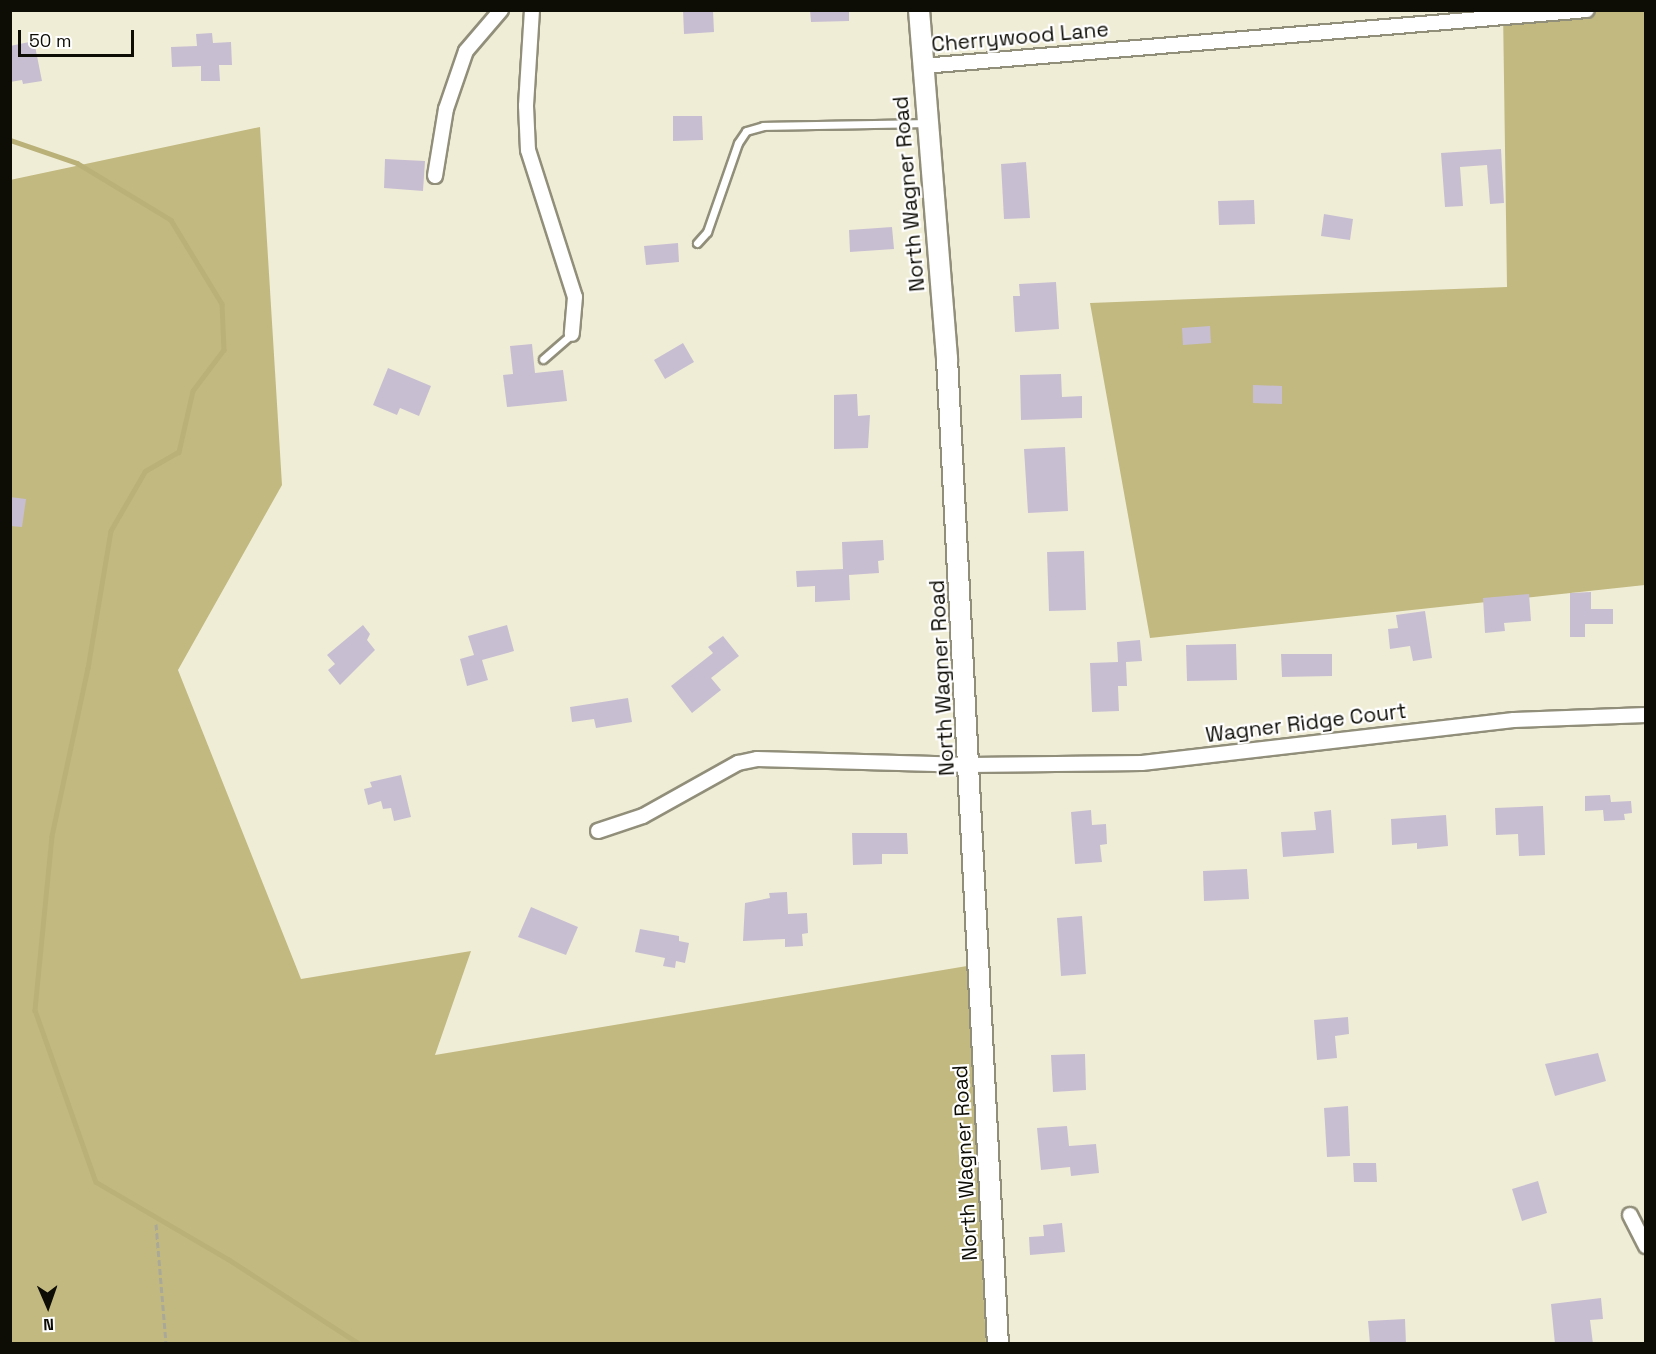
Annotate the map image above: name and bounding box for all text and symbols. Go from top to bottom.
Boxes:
street label: Cherrywood Lane [930,17,1110,57]
scale bar [21,18,136,56]
text: 50 m [29,29,71,52]
street label: North Wagner Road [888,95,930,293]
street label: North Wagner Road [924,579,960,777]
street label: Wagner Ridge Court [1204,698,1408,748]
street label: North Wagner Road [947,1064,983,1262]
north arrow [18,1276,78,1336]
text: N [43,1314,54,1335]

